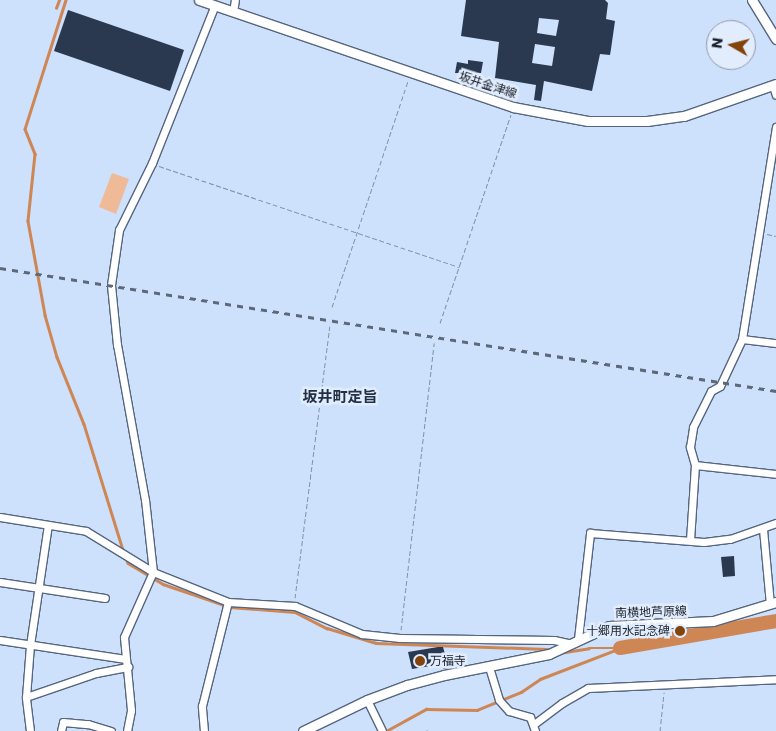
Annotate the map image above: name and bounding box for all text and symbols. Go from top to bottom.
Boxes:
north arrow [706,20,756,70]
text: N [707,36,728,50]
street label: 坂井金津線 [457,69,519,101]
district label: 坂井町定旨 [303,388,377,406]
street label: 南横地芦原線 [615,604,687,620]
place label: 十郷用水記念碑 [586,624,670,638]
marker: 十郷用水記念碑 [674,625,686,637]
place label: 万福寺 [430,654,466,668]
marker: 万福寺 [414,655,426,667]

